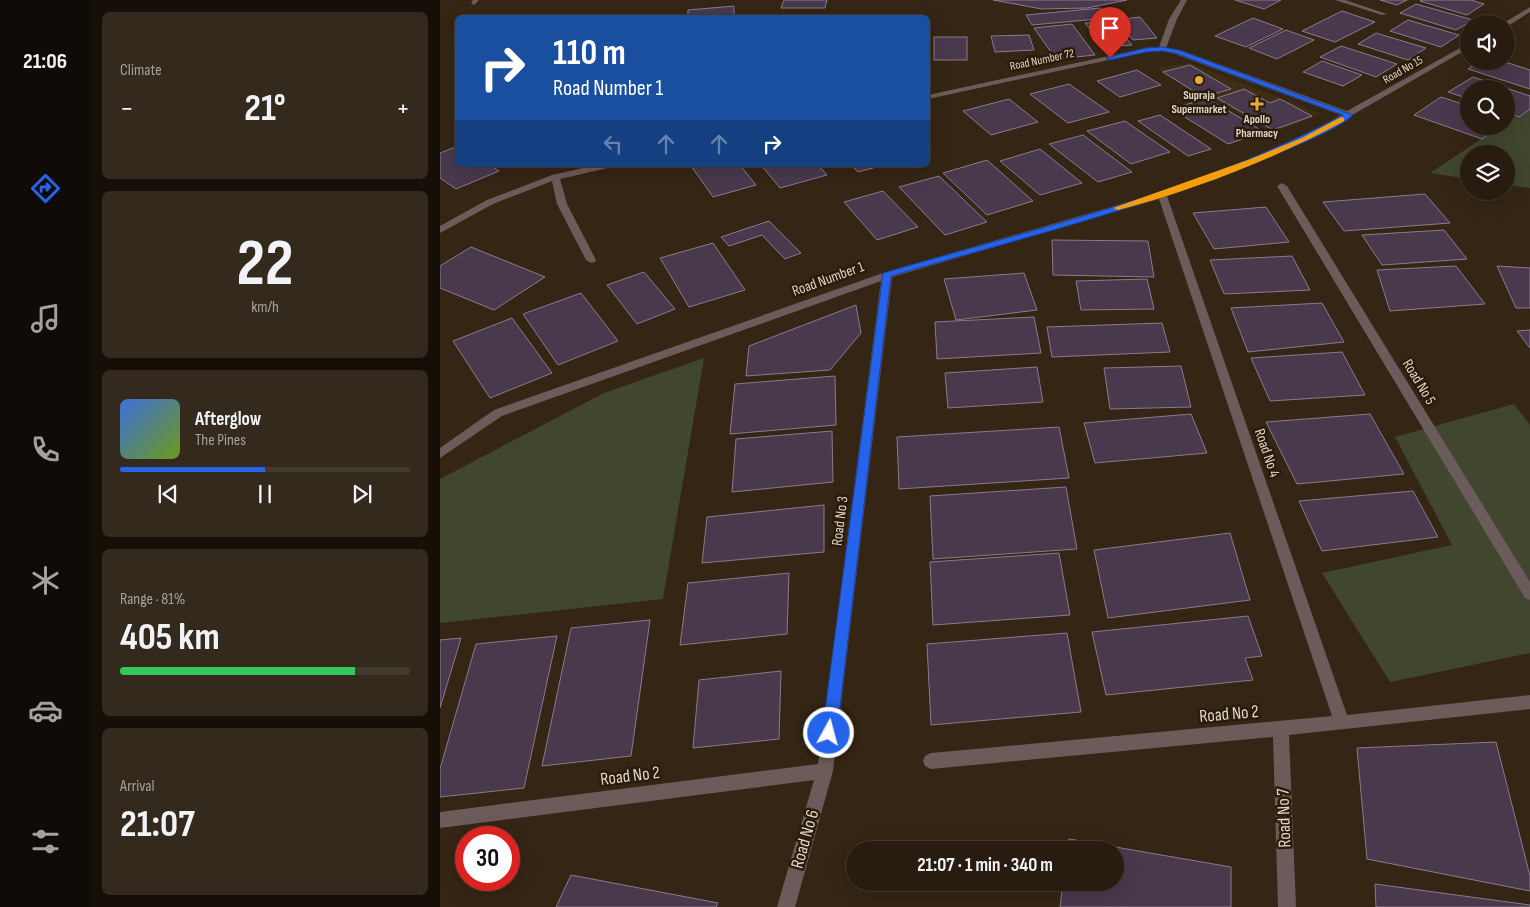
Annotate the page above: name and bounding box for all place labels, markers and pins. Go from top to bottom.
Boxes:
pin [1089,7,1131,58]
marker: Supraja Supermarket [1193,74,1205,86]
place label: Supraja Supermarket [1171,88,1227,117]
marker: Apollo Pharmacy [1251,98,1263,110]
place label: Apollo Pharmacy [1236,112,1278,141]

